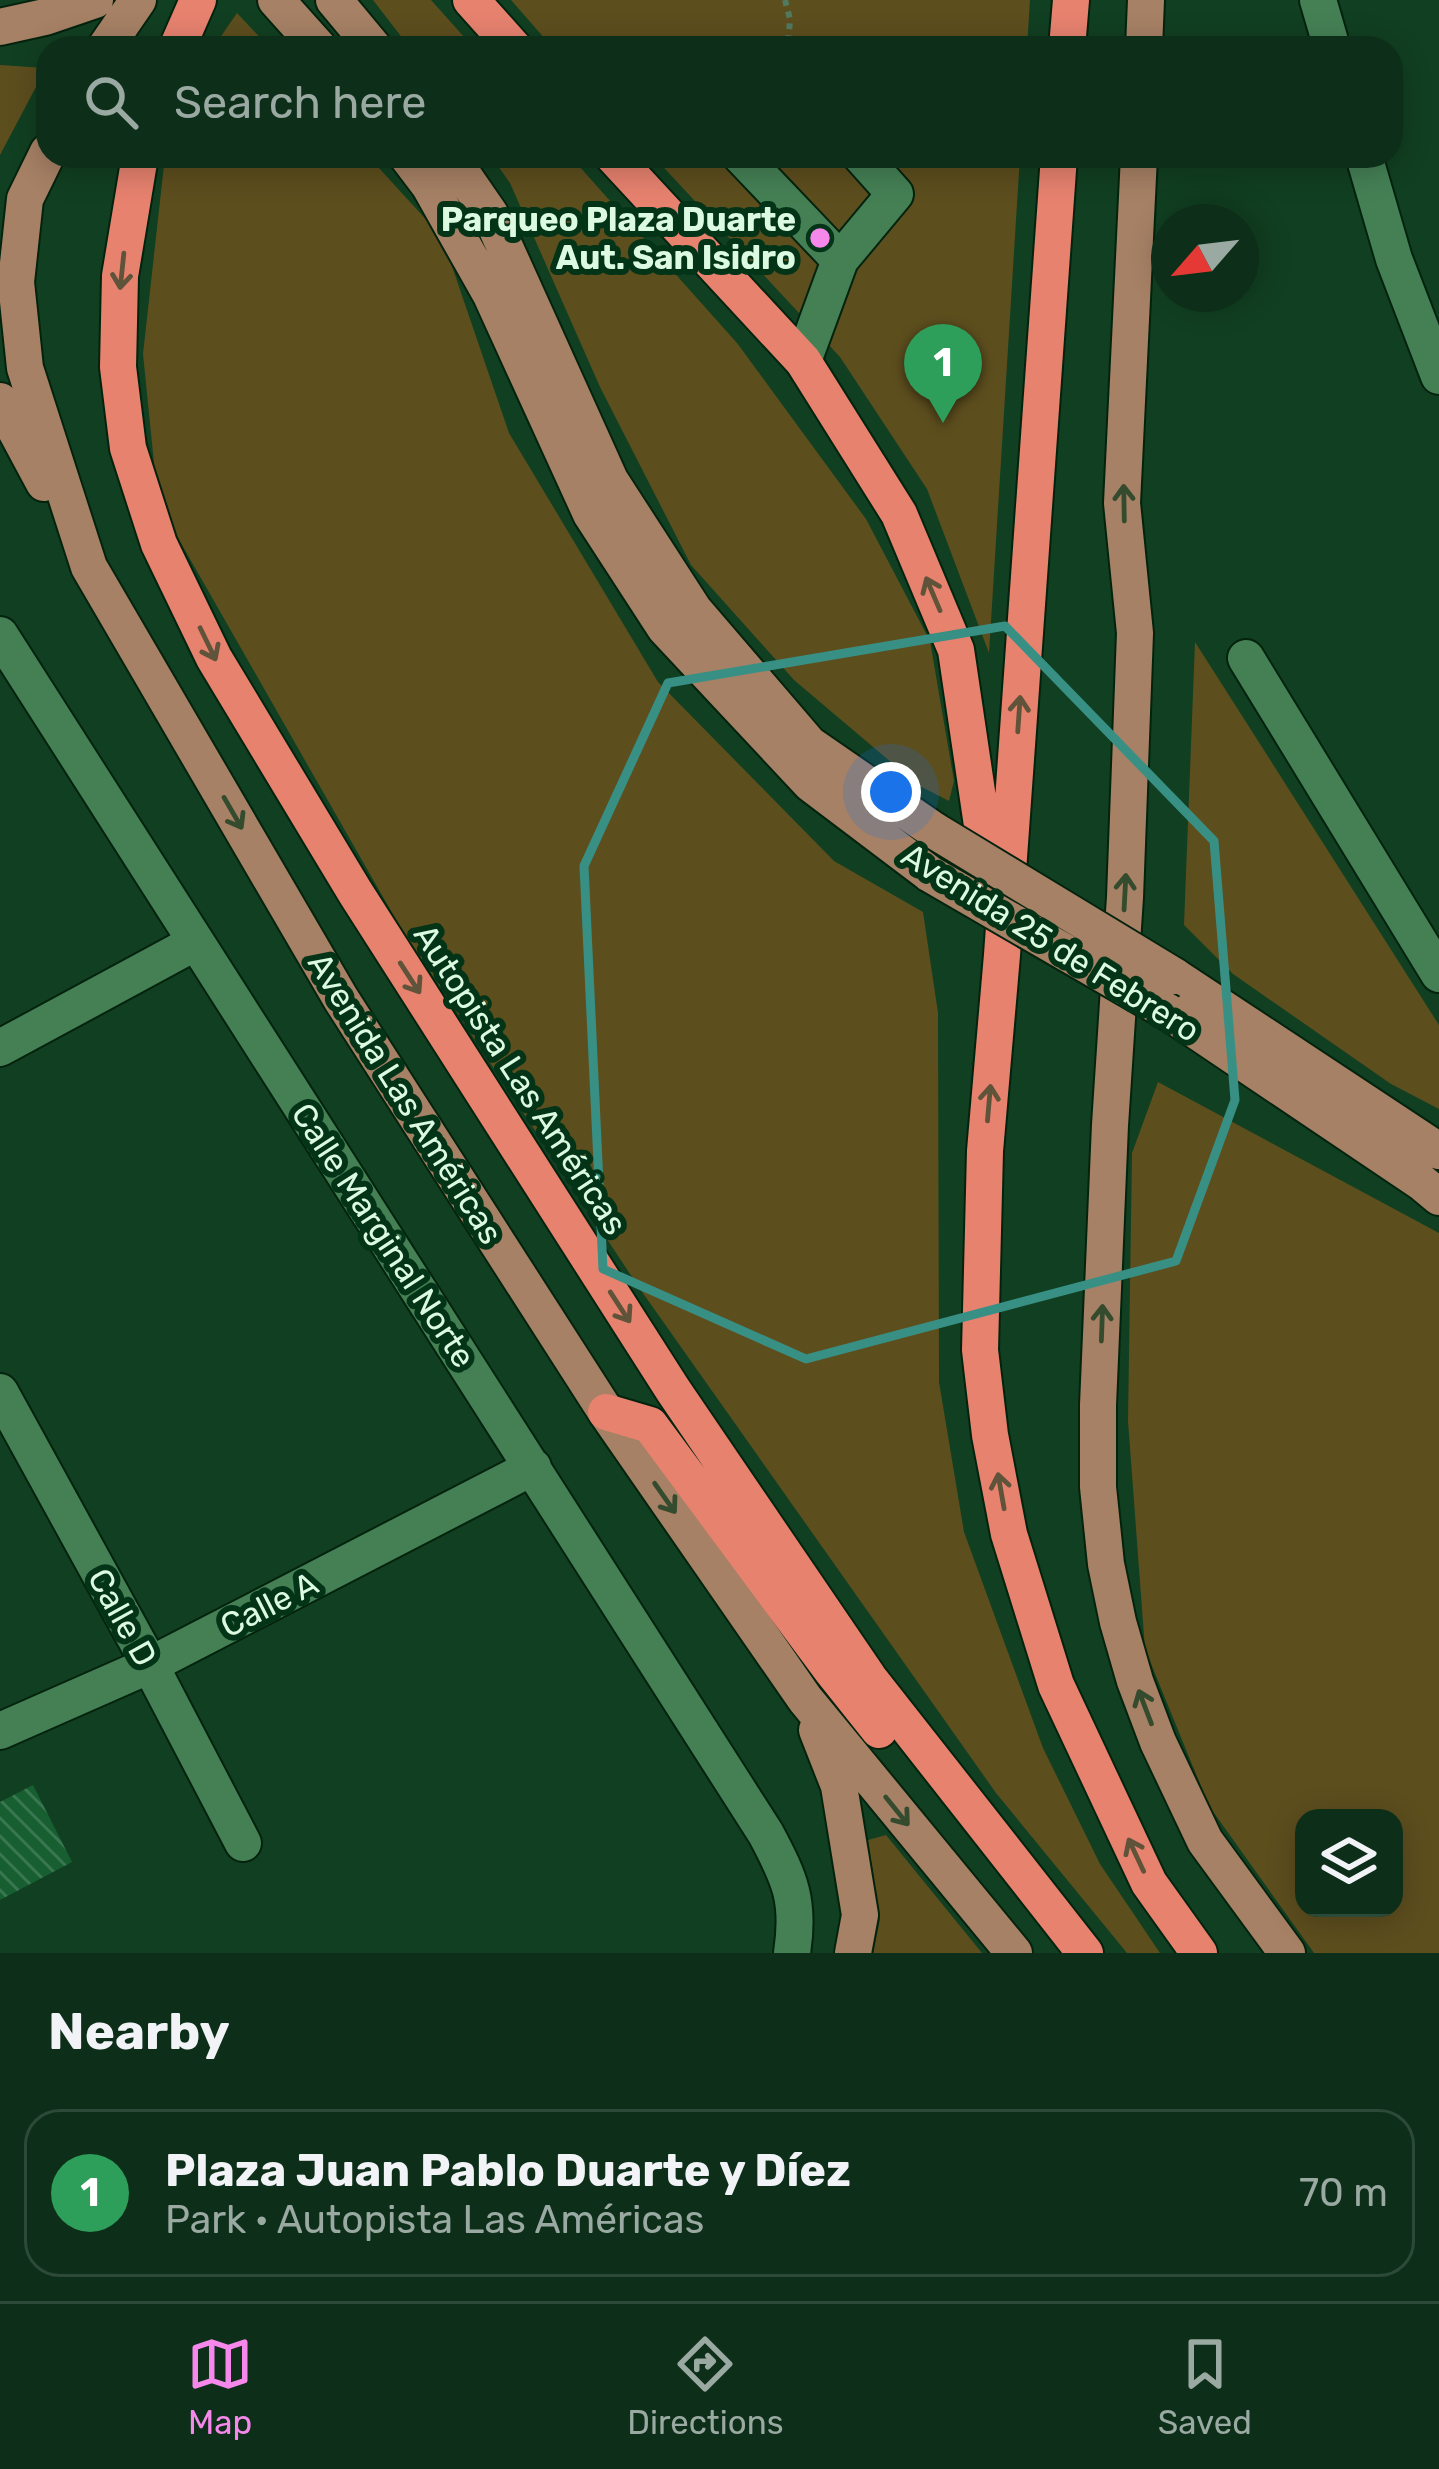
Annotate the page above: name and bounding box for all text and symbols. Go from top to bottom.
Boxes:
search box [36,36,1403,168]
icon: search [78,69,144,135]
text: Search here [174,76,426,129]
place label: Parqueo Plaza Duarte Aut. San Isidro [441,200,796,277]
north arrow [1151,204,1259,312]
marker: Parqueo Plaza Duarte Aut. San Isidro [807,225,833,251]
one-way arrow [110,251,132,290]
pin: 1 [904,324,982,423]
one-way arrow [1112,484,1135,523]
one-way arrow [921,576,942,613]
one-way arrow [198,626,220,662]
one-way arrow [1008,695,1031,734]
your location [861,762,921,822]
one-way arrow [221,795,245,830]
street label: Avenida 25 de Febrero [895,835,1207,1050]
one-way arrow [1114,873,1137,912]
street label: Autopista Las Américas [406,917,635,1242]
street label: Avenida Las Américas [300,946,511,1251]
one-way arrow [398,960,422,994]
one-way arrow [978,1084,1001,1123]
street label: Calle Marginal Norte [284,1096,484,1375]
one-way arrow [607,1289,632,1323]
one-way arrow [1091,1304,1114,1343]
one-way arrow [988,1472,1011,1511]
one-way arrow [652,1481,677,1514]
street label: Calle D [80,1562,165,1673]
street label: Calle A [214,1563,324,1645]
one-way arrow [1133,1690,1155,1727]
one-way arrow [883,1795,911,1826]
map controls [1295,1809,1403,1917]
button: layers [1295,1809,1403,1917]
one-way arrow [1124,1838,1146,1874]
text: Nearby [48,2001,230,2062]
text: Plaza Juan Pablo Duarte y Díez [165,2144,851,2197]
text: 1 [80,2170,100,2216]
text: 70 m [1299,2170,1388,2216]
text: Park · Autopista Las Américas [165,2197,704,2243]
tab: Map [187,2331,253,2442]
tab: Directions [627,2331,784,2442]
tab: Saved [1158,2331,1252,2442]

